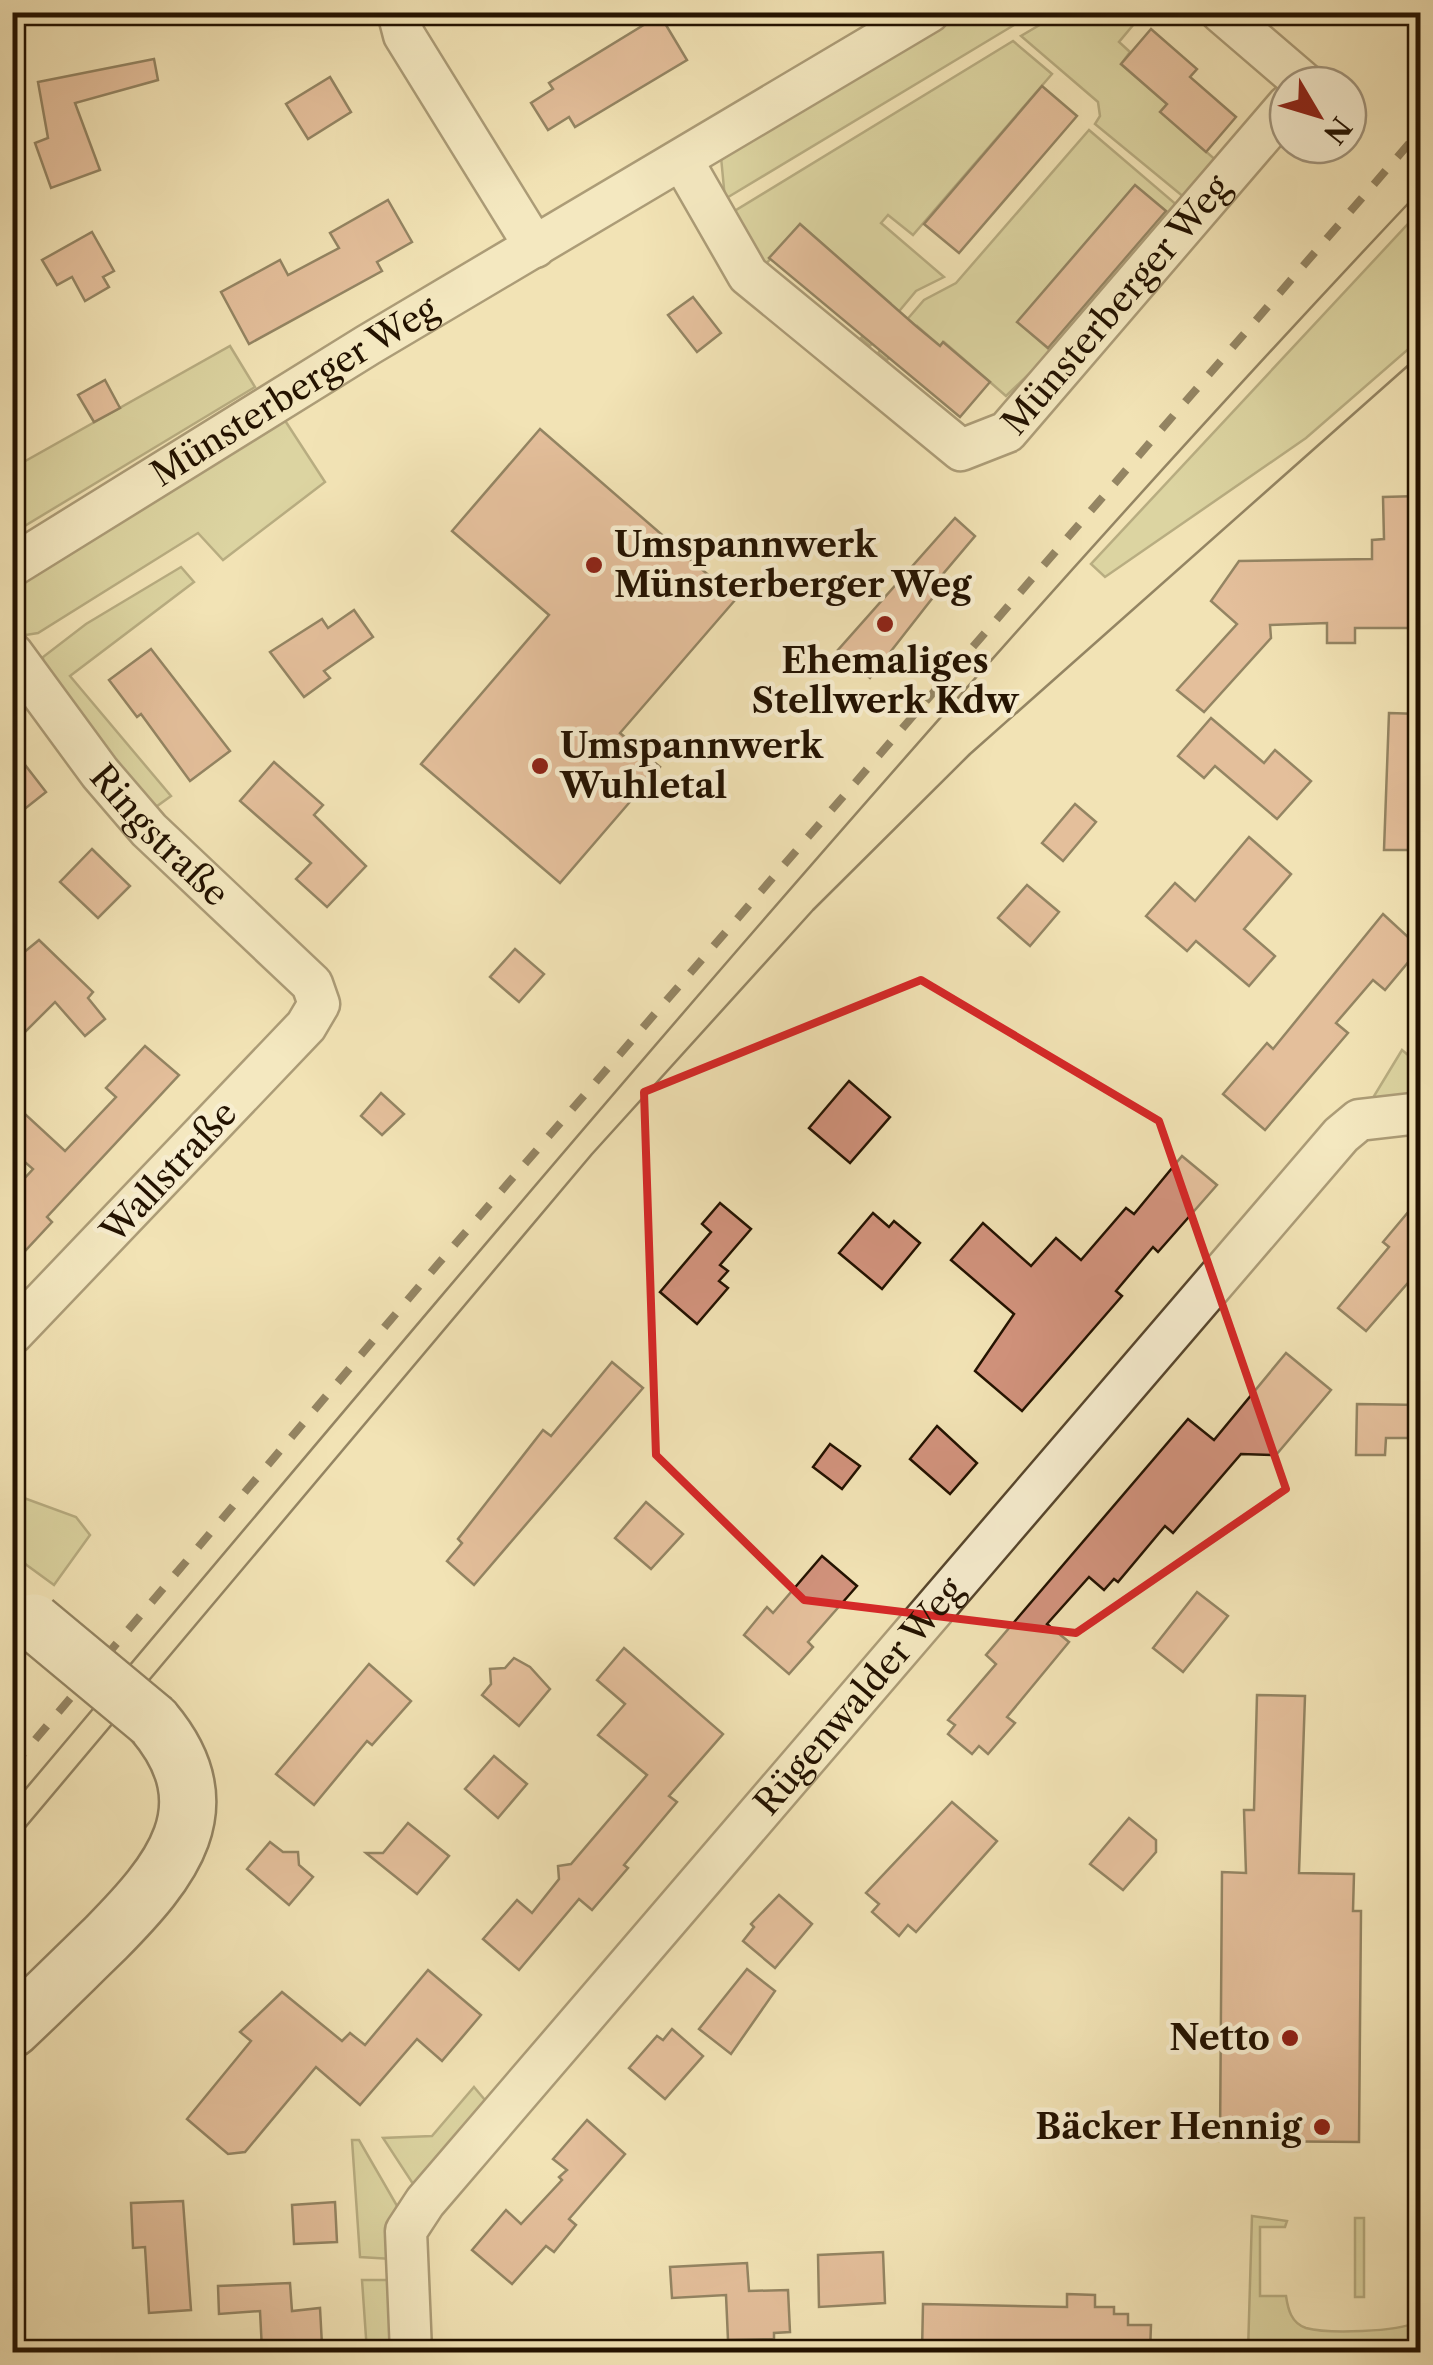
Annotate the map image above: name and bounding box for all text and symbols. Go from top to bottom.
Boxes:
north arrow [1268,65,1368,165]
text: N [1317,110,1359,150]
street label: Münsterberger Weg [992,166,1239,443]
street label: Münsterberger Weg [143,286,445,495]
place label: Umspannwerk Münsterberger Weg [614,523,972,606]
marker: Umspannwerk Münsterberger Weg [583,554,605,576]
marker: Ehemaliges Stellwerk Kdw [874,613,896,635]
place label: Ehemaliges Stellwerk Kdw [752,639,1020,722]
place label: Umspannwerk Wuhletal [559,724,824,807]
street label: Ringstraße [81,755,238,915]
marker: Umspannwerk Wuhletal [529,755,551,777]
street label: Wallstraße [91,1092,245,1252]
street label: Rügenwalder Weg [745,1568,973,1824]
place label: Netto [1169,2016,1270,2059]
marker: Netto [1279,2027,1301,2049]
place label: Bäcker Hennig [1035,2105,1303,2148]
marker: Bäcker Hennig [1311,2116,1333,2138]

